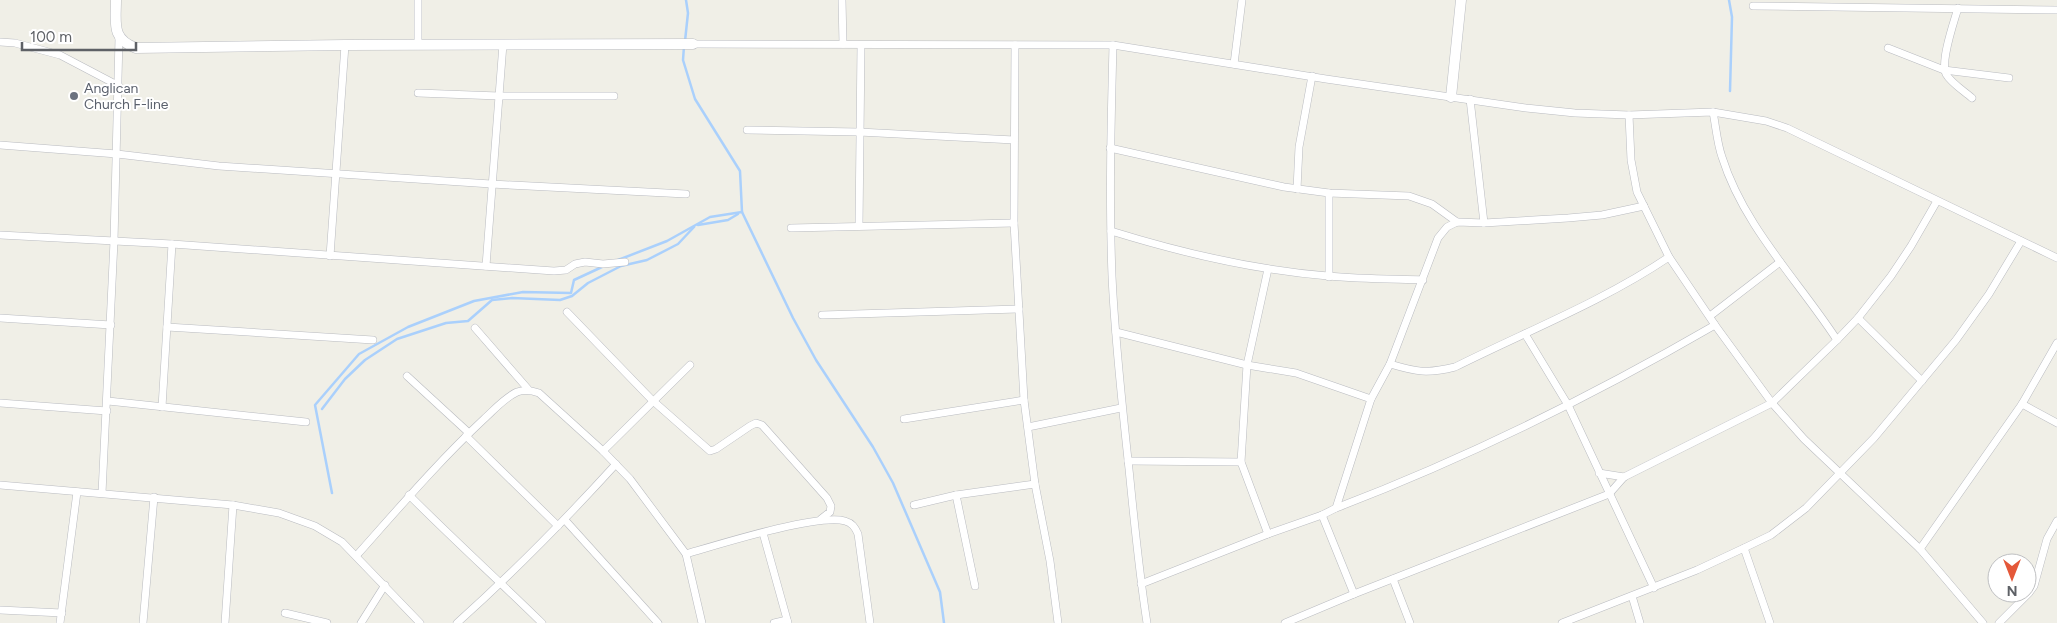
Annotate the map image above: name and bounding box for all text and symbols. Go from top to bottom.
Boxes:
scale bar [22,20,136,52]
text: 100 m [30,28,72,46]
place label: Anglican Church F-line [84,80,169,113]
marker: Anglican Church F-line [68,90,80,102]
north arrow [1987,553,2037,603]
text: N [2007,582,2017,599]

